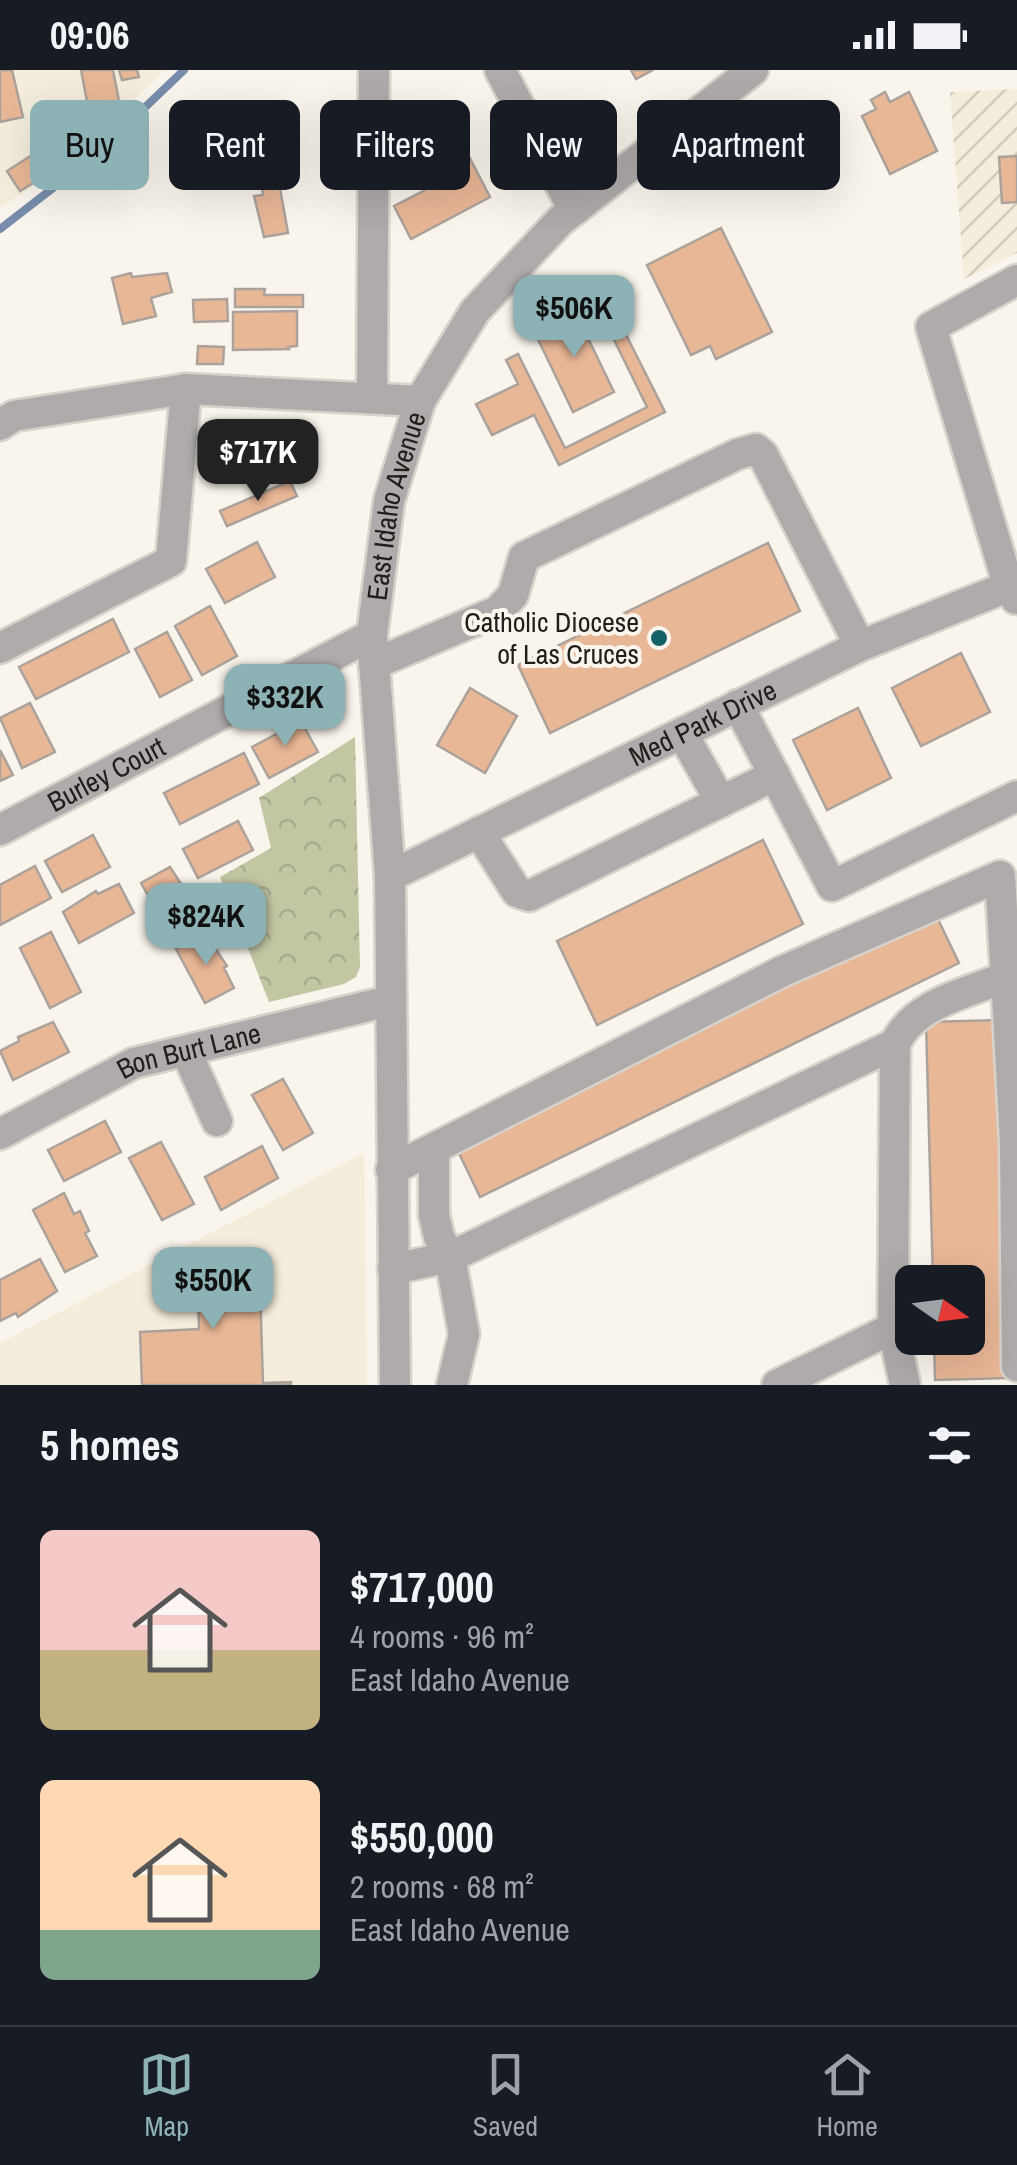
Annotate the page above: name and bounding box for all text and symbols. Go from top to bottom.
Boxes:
text: 09:06 [50,10,130,61]
chip: Buy [30,100,149,190]
chip: Rent [169,100,300,190]
chip: Filters [320,100,470,190]
chip: New [490,100,617,190]
chip: Apartment [637,100,840,190]
pin: $506K [504,275,644,360]
text: $506K [535,286,613,329]
street label: East Idaho Avenue [358,407,435,603]
pin: $717K [188,419,328,504]
text: $717K [219,430,297,473]
place label: Catholic Diocese of Las Cruces [464,603,639,673]
marker: Catholic Diocese of Las Cruces [648,627,670,649]
pin: $332K [215,664,355,749]
street label: Med Park Drive [623,671,783,775]
text: $332K [246,675,324,718]
street label: Burley Court [41,728,172,821]
pin: $824K [136,883,276,968]
text: $824K [167,894,245,937]
street label: Bon Burt Lane [110,1014,265,1088]
pin: $550K [143,1247,283,1332]
text: $550K [174,1258,252,1301]
north arrow [895,1265,985,1355]
map controls [895,1265,985,1355]
text: 5 homes [40,1417,180,1473]
icon: filters [922,1418,977,1473]
text: $717,000 [350,1559,494,1615]
icon: home [120,1570,240,1690]
text: 4 rooms · 96 m² [350,1615,534,1658]
text: East Idaho Avenue [350,1658,570,1701]
text: $550,000 [350,1809,494,1865]
icon: home [120,1820,240,1940]
text: 2 rooms · 68 m² [350,1865,534,1908]
text: East Idaho Avenue [350,1908,570,1951]
tab: Map [139,2047,194,2145]
tab: Saved [473,2047,538,2145]
tab: Home [816,2047,878,2145]

